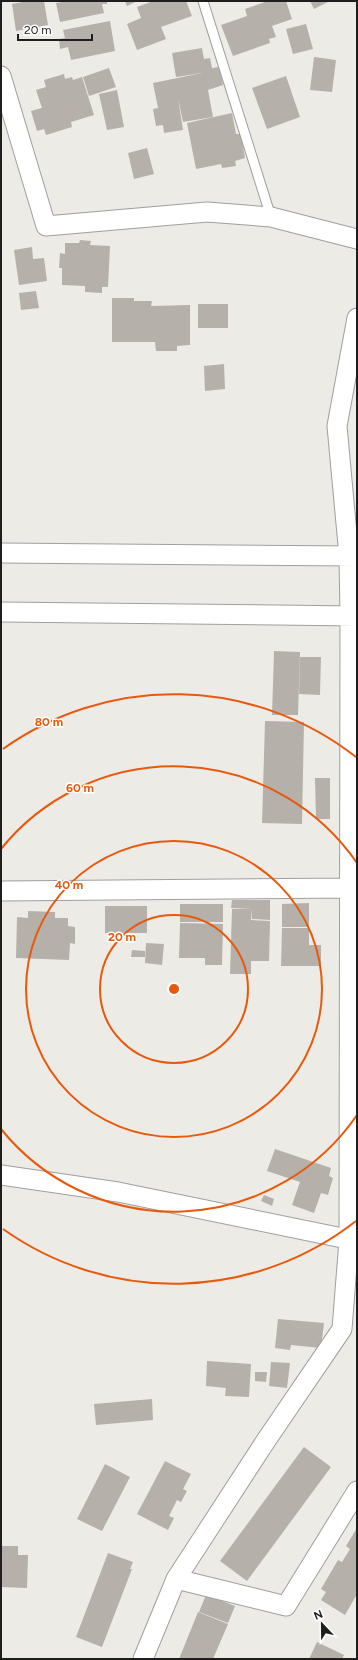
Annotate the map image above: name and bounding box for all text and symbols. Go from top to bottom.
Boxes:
scale bar [18,16,92,42]
text: 20 m [24,23,52,37]
text: 80 m [35,715,63,729]
text: 60 m [66,781,94,795]
text: 40 m [55,878,83,892]
text: 20 m [108,930,136,944]
centre of rings [167,982,181,996]
north arrow [302,1604,342,1644]
text: N [312,1608,325,1623]

